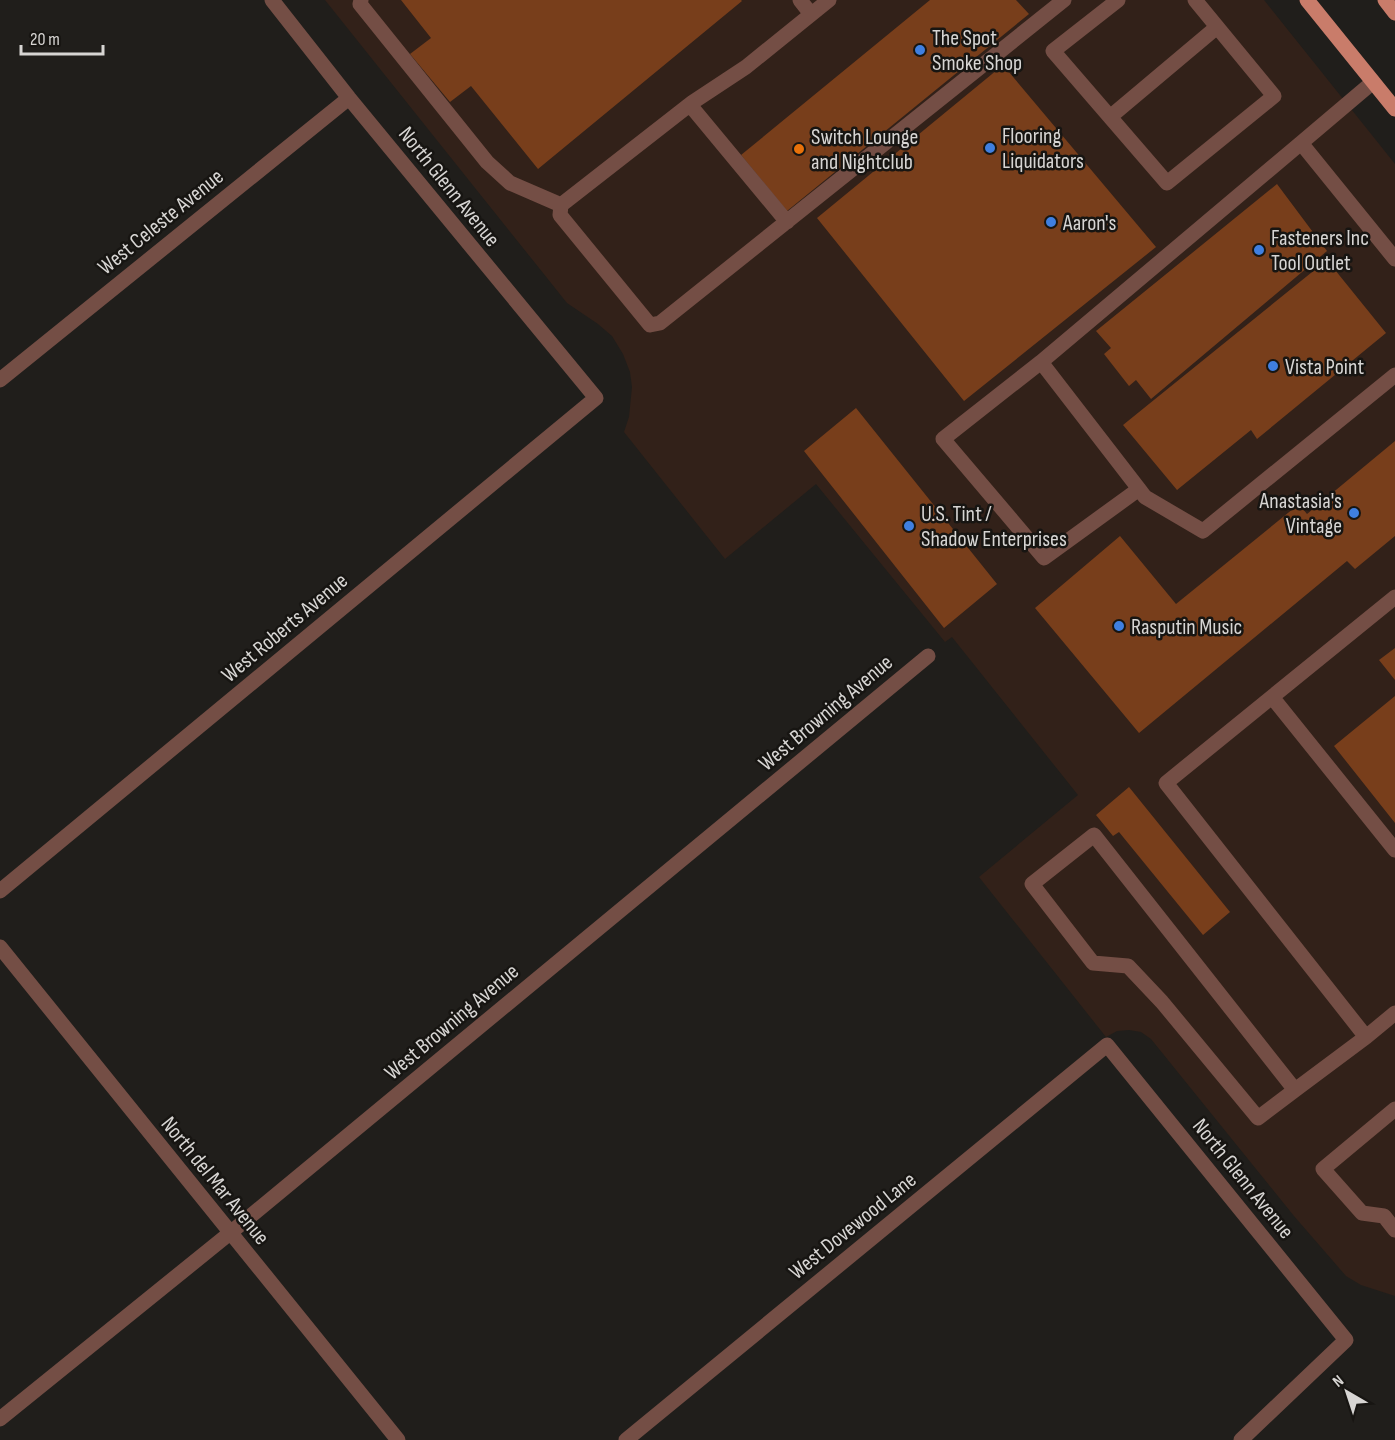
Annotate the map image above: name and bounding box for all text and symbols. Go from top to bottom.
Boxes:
scale bar [21,18,104,56]
place label: The Spot Smoke Shop [932,25,1022,77]
text: 20 m [30,29,60,50]
marker: The Spot Smoke Shop [913,43,927,57]
street label: North Glenn Avenue [392,121,505,252]
place label: Flooring Liquidators [1002,123,1084,175]
place label: Switch Lounge and Nightclub [811,124,918,176]
marker: Flooring Liquidators [983,141,997,155]
marker: Switch Lounge and Nightclub [792,142,806,156]
street label: West Celeste Avenue [93,163,229,281]
place label: Aaron's [1062,210,1116,237]
marker: Aaron's [1044,215,1058,229]
place label: Fasteners Inc Tool Outlet [1271,225,1369,277]
marker: Fasteners Inc Tool Outlet [1252,243,1266,257]
place label: Vista Point [1285,354,1365,381]
marker: Vista Point [1266,359,1280,373]
place label: Anastasia's Vintage [1258,488,1342,540]
place label: U.S. Tint / Shadow Enterprises [921,501,1067,553]
marker: Anastasia's Vintage [1347,506,1361,520]
marker: U.S. Tint / Shadow Enterprises [902,519,916,533]
street label: West Roberts Avenue [216,568,353,689]
place label: Rasputin Music [1131,614,1242,641]
marker: Rasputin Music [1112,619,1126,633]
street label: West Browning Avenue [753,649,899,777]
street label: West Browning Avenue [379,958,525,1086]
street label: North del Mar Avenue [155,1111,275,1251]
street label: North Glenn Avenue [1186,1113,1299,1244]
street label: West Dovewood Lane [784,1167,922,1286]
north arrow [1317,1362,1377,1422]
text: N [1329,1371,1348,1392]

